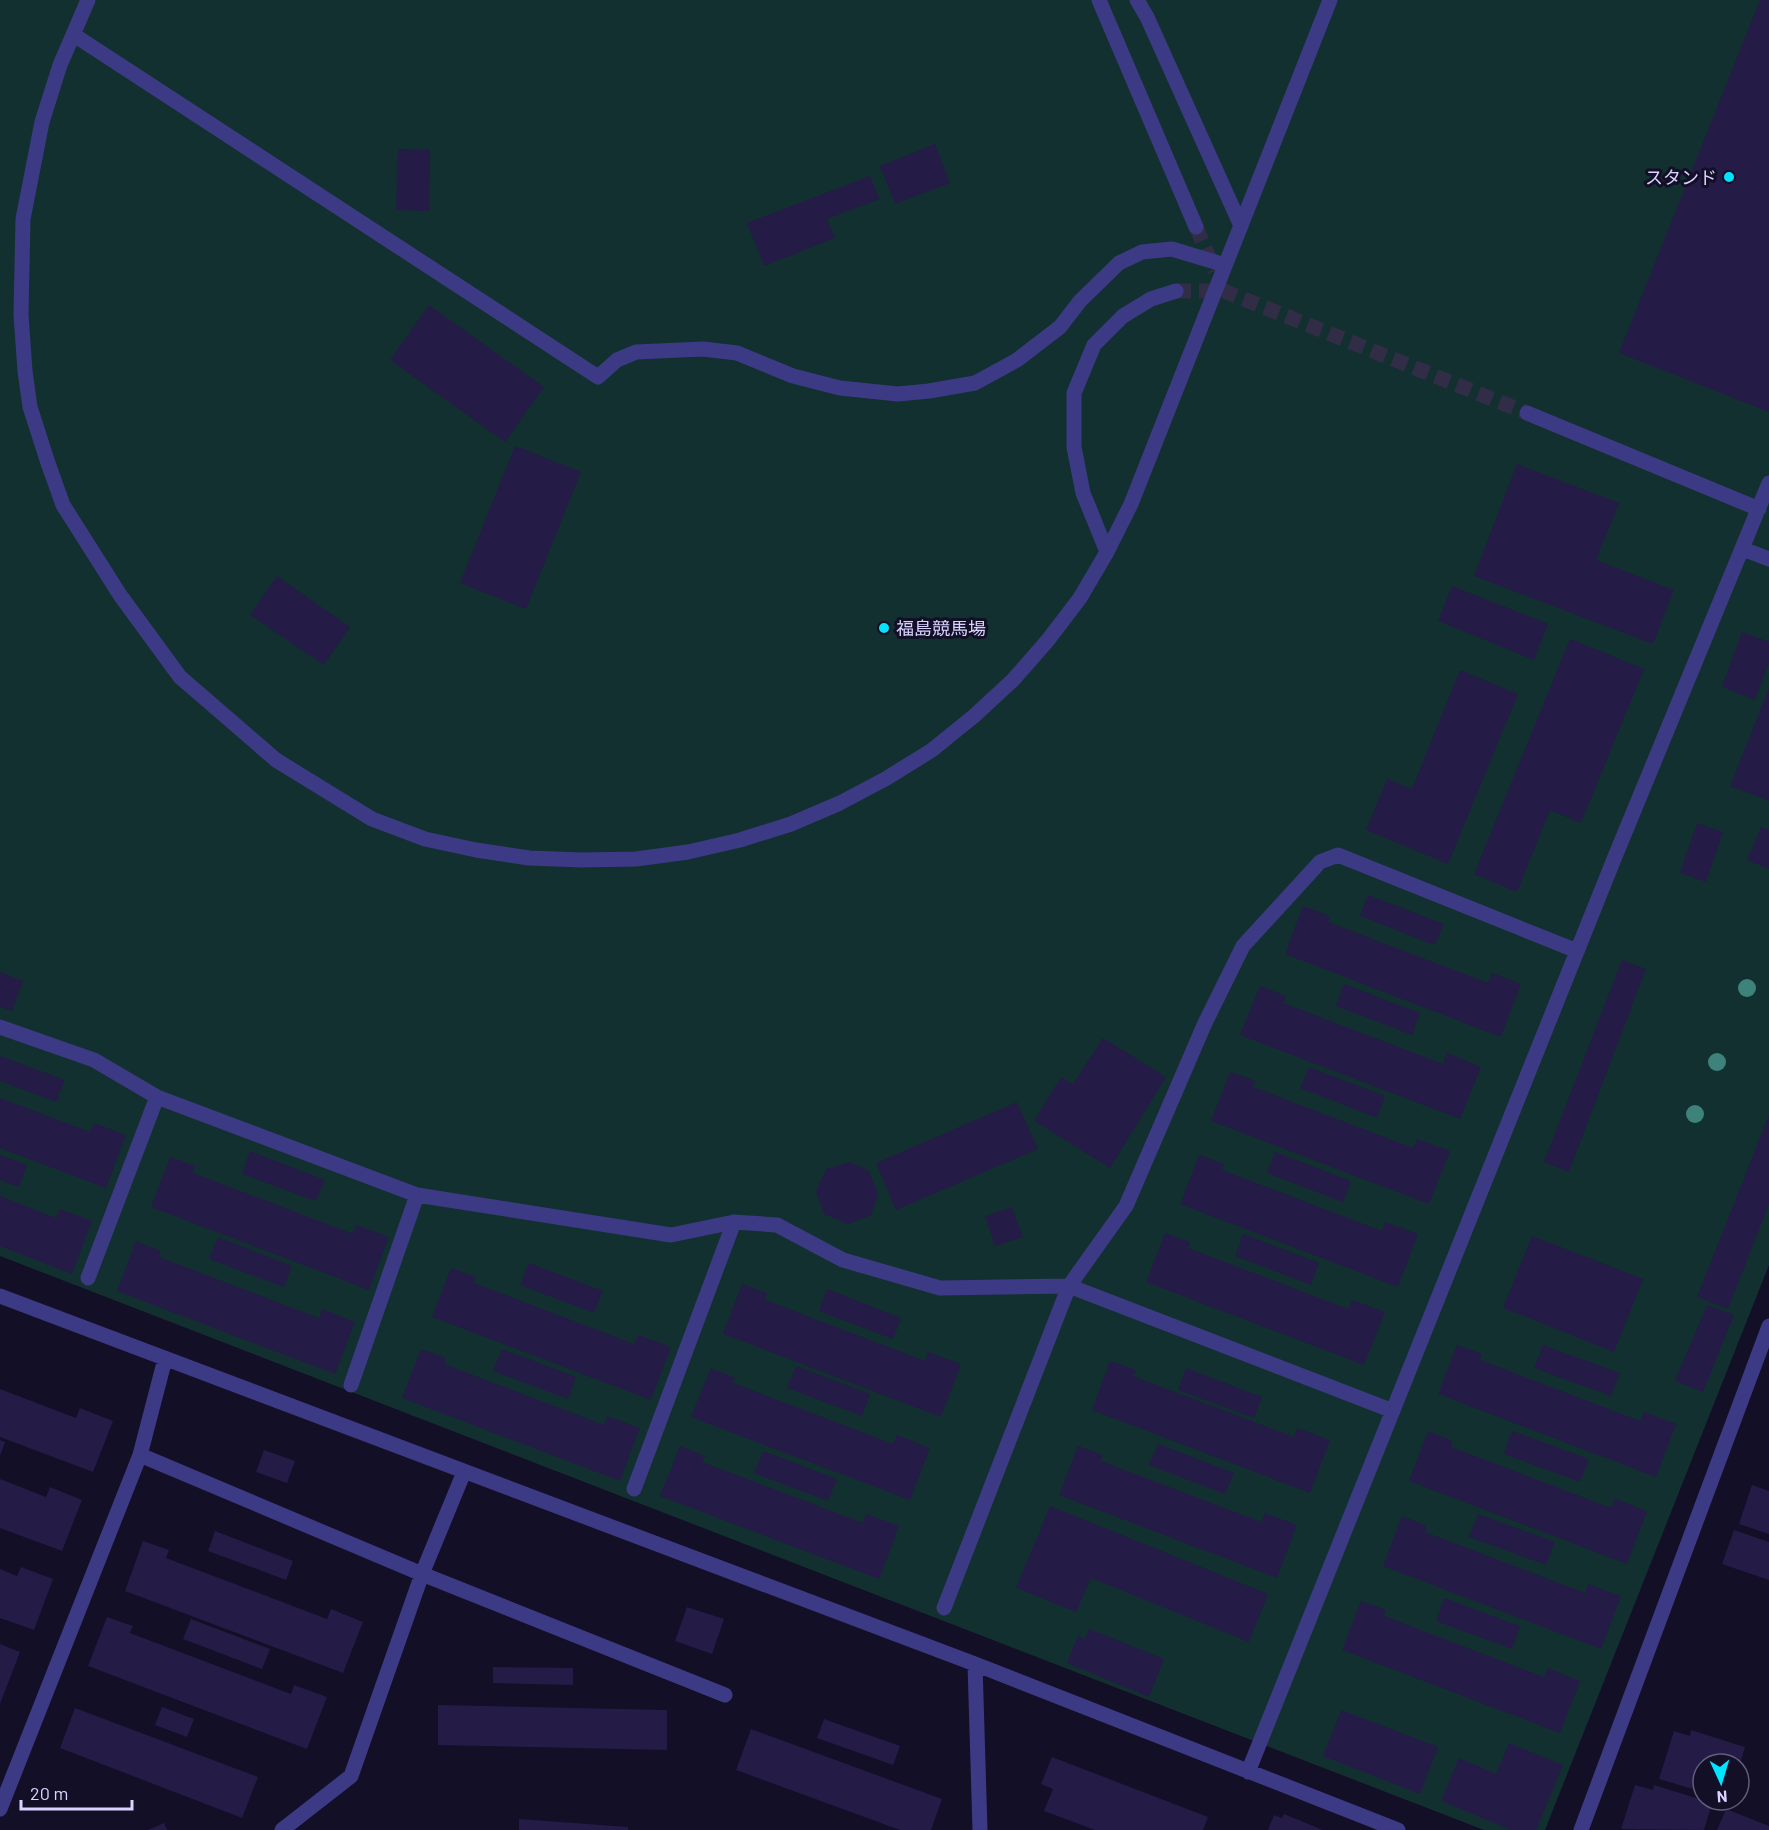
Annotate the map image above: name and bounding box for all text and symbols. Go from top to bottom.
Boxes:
place label: スタンド [1645,166,1717,188]
marker: スタンド [1722,170,1736,184]
place label: 福島競馬場 [896,617,986,639]
marker: 福島競馬場 [877,621,891,635]
north arrow [1691,1752,1751,1812]
scale bar [21,1773,132,1811]
text: 20 m [30,1782,68,1804]
text: N [1716,1788,1728,1807]

